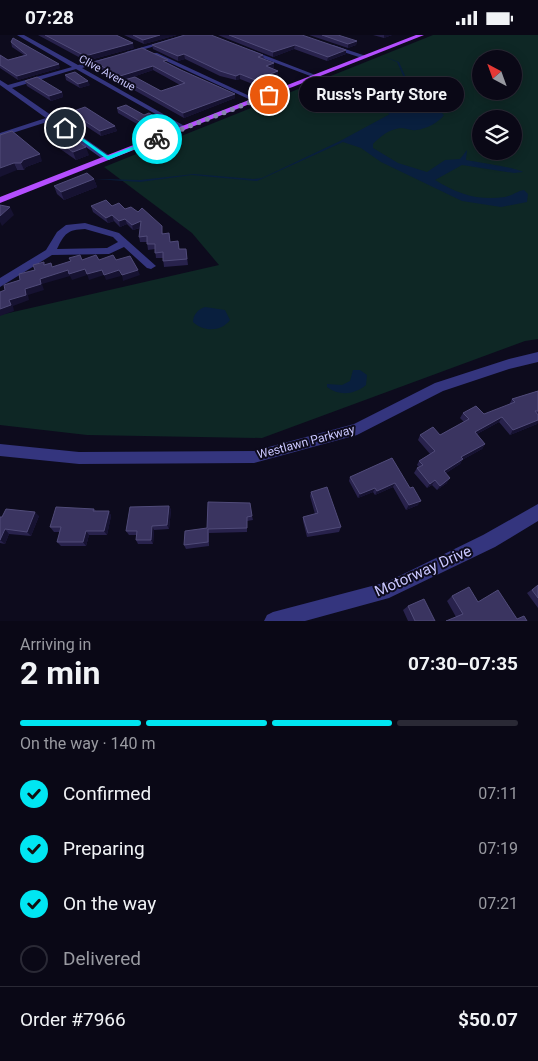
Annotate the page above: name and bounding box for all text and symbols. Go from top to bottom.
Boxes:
text: 07:28 [25,6,74,29]
north arrow [472,50,522,100]
map controls [472,50,522,160]
street label: Clive Avenue [77,52,138,94]
pin [248,74,290,116]
callout: Russ's Party Store [299,77,464,113]
icon: bag [255,81,283,109]
text: Russ's Party Store [316,85,447,104]
pin [44,107,86,149]
button: layers [472,110,522,160]
icon: home [51,114,79,142]
courier [132,114,182,164]
icon: bike [143,125,171,153]
street label: Westlawn Parkway [256,422,357,462]
street label: Motorway Drive [372,542,474,600]
text: Arriving in [20,635,91,654]
text: 07:30–07:35 [408,652,518,675]
text: 2 min [20,654,100,692]
text: On the way · 140 m [20,734,156,753]
icon: check [20,780,48,808]
text: Confirmed [63,782,151,805]
text: 07:11 [478,784,518,803]
icon: check [20,835,48,863]
text: Preparing [63,837,145,860]
text: 07:19 [478,839,518,858]
icon: check [20,890,48,918]
text: On the way [63,892,156,915]
text: 07:21 [478,894,518,913]
text: Delivered [63,947,141,970]
text: Order #7966 [20,1008,126,1031]
text: $50.07 [458,1008,518,1031]

